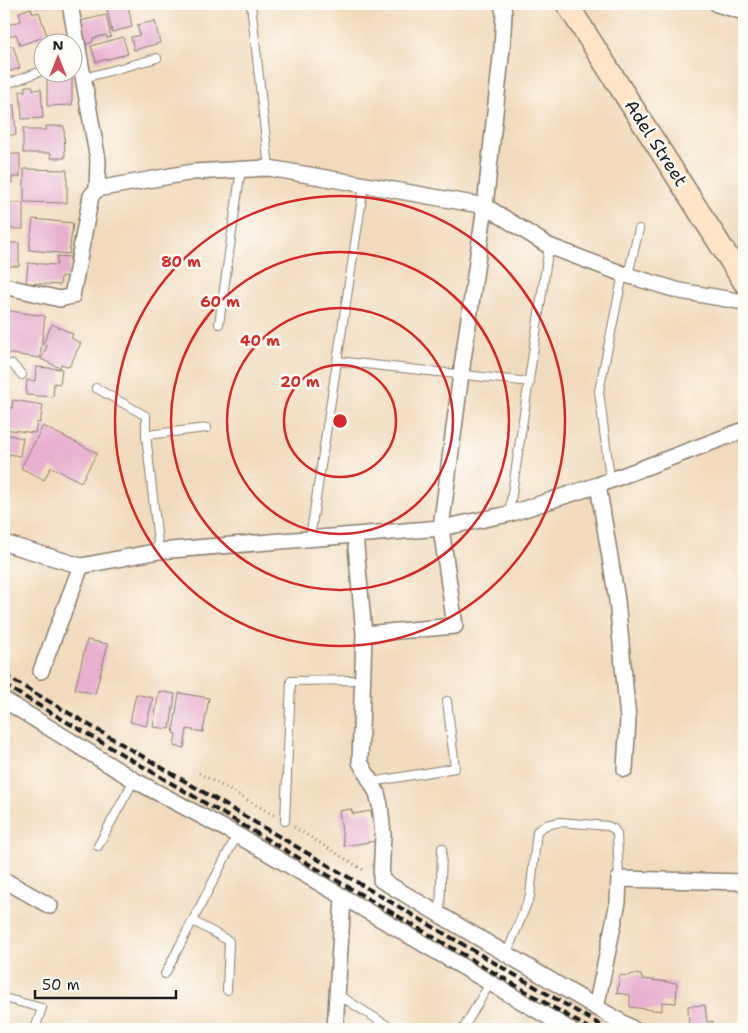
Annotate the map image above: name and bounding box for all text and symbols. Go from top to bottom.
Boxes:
north arrow [32,32,82,82]
text: N [52,36,64,54]
street label: Adel Street [619,95,693,191]
text: 80 m [161,252,201,272]
text: 60 m [200,292,240,312]
text: 40 m [240,331,280,351]
text: 20 m [280,372,320,392]
centre of rings [331,412,349,430]
scale bar [35,968,176,1000]
text: 50 m [42,975,80,995]

